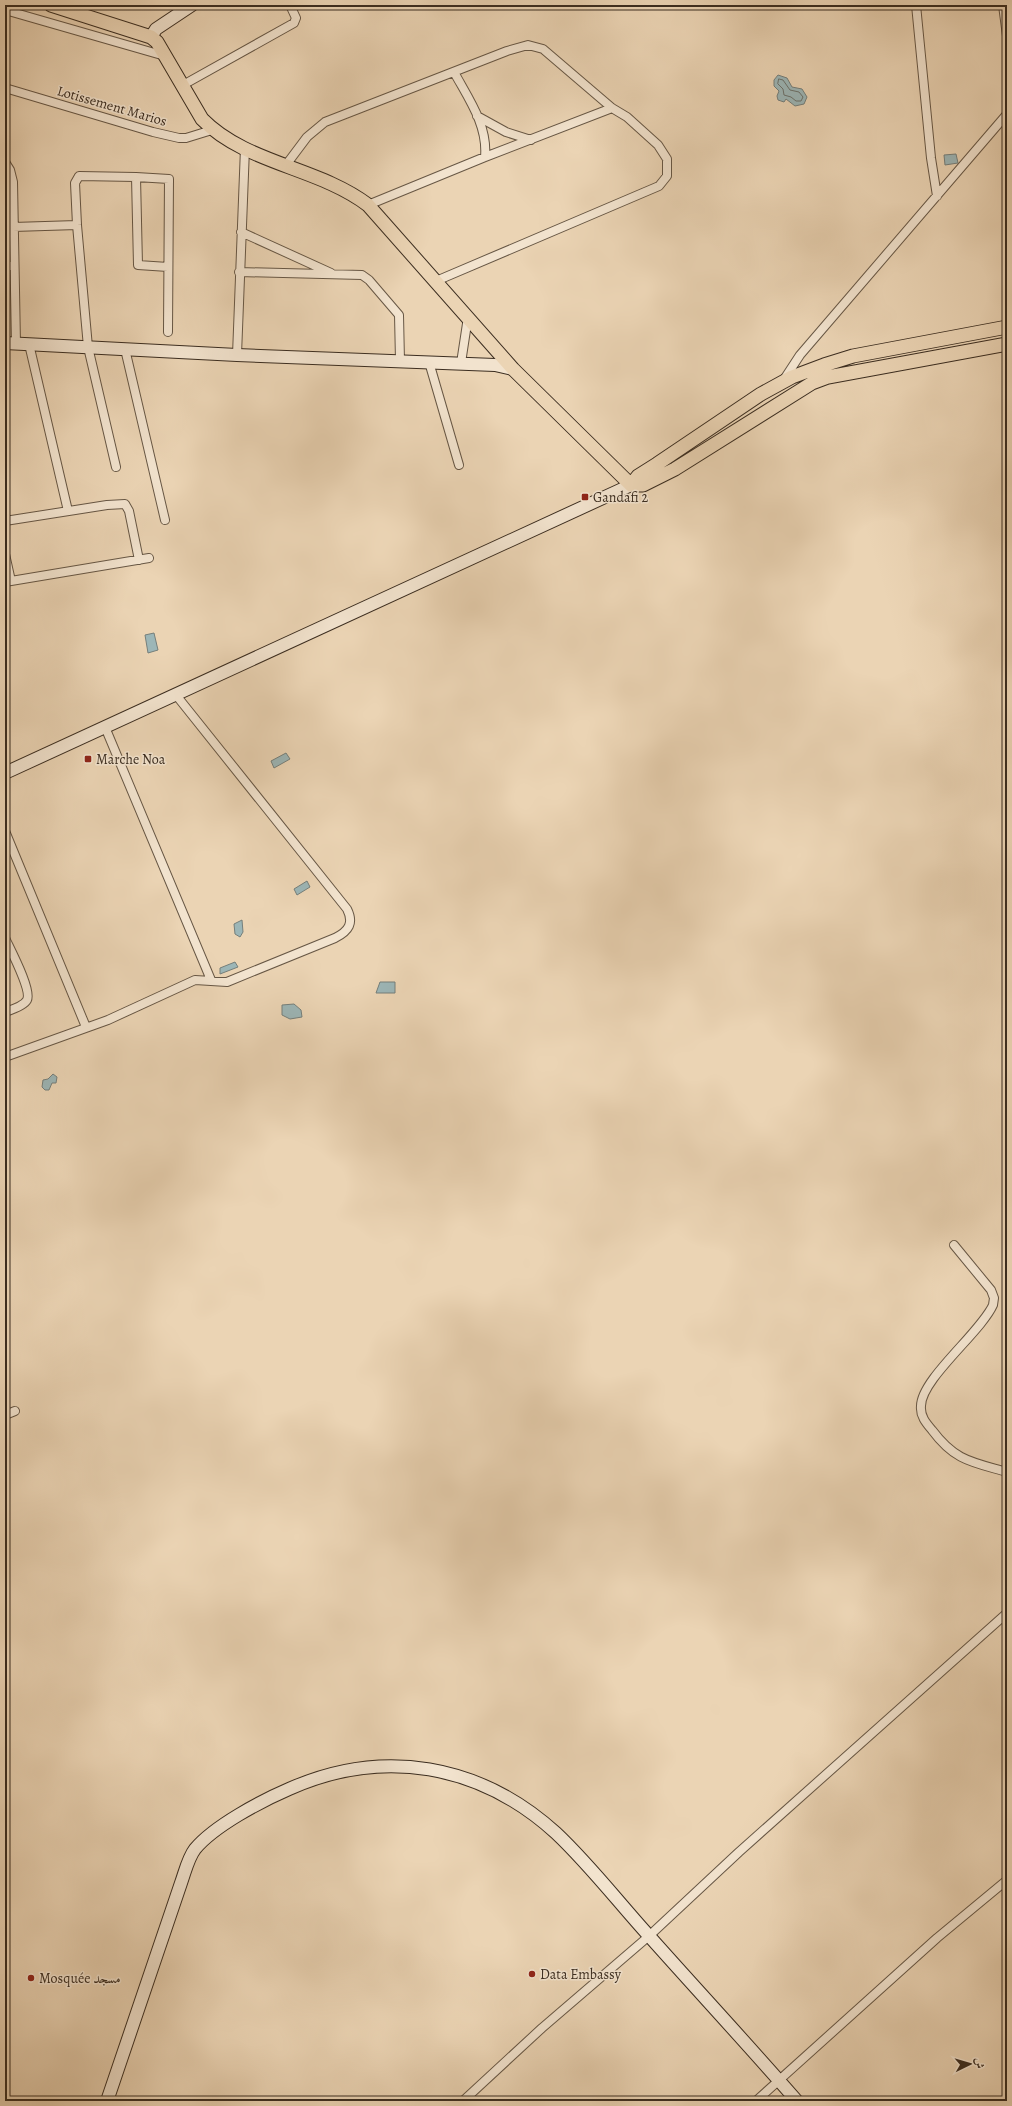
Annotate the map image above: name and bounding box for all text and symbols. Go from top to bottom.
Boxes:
street label: Lotissement Marios [55,81,169,131]
place label: Gandafi 2 [593,488,648,507]
marker: Gandafi 2 [580,492,590,502]
place label: Marche Noa [96,750,166,769]
marker: Marche Noa [83,754,93,764]
place label: Data Embassy [540,1965,622,1984]
place label: Mosquée مسجد [39,1969,121,1988]
marker: Data Embassy [527,1969,537,1979]
marker: Mosquée مسجد [26,1973,36,1983]
north arrow [950,2044,990,2084]
text: ش [972,2057,987,2069]

